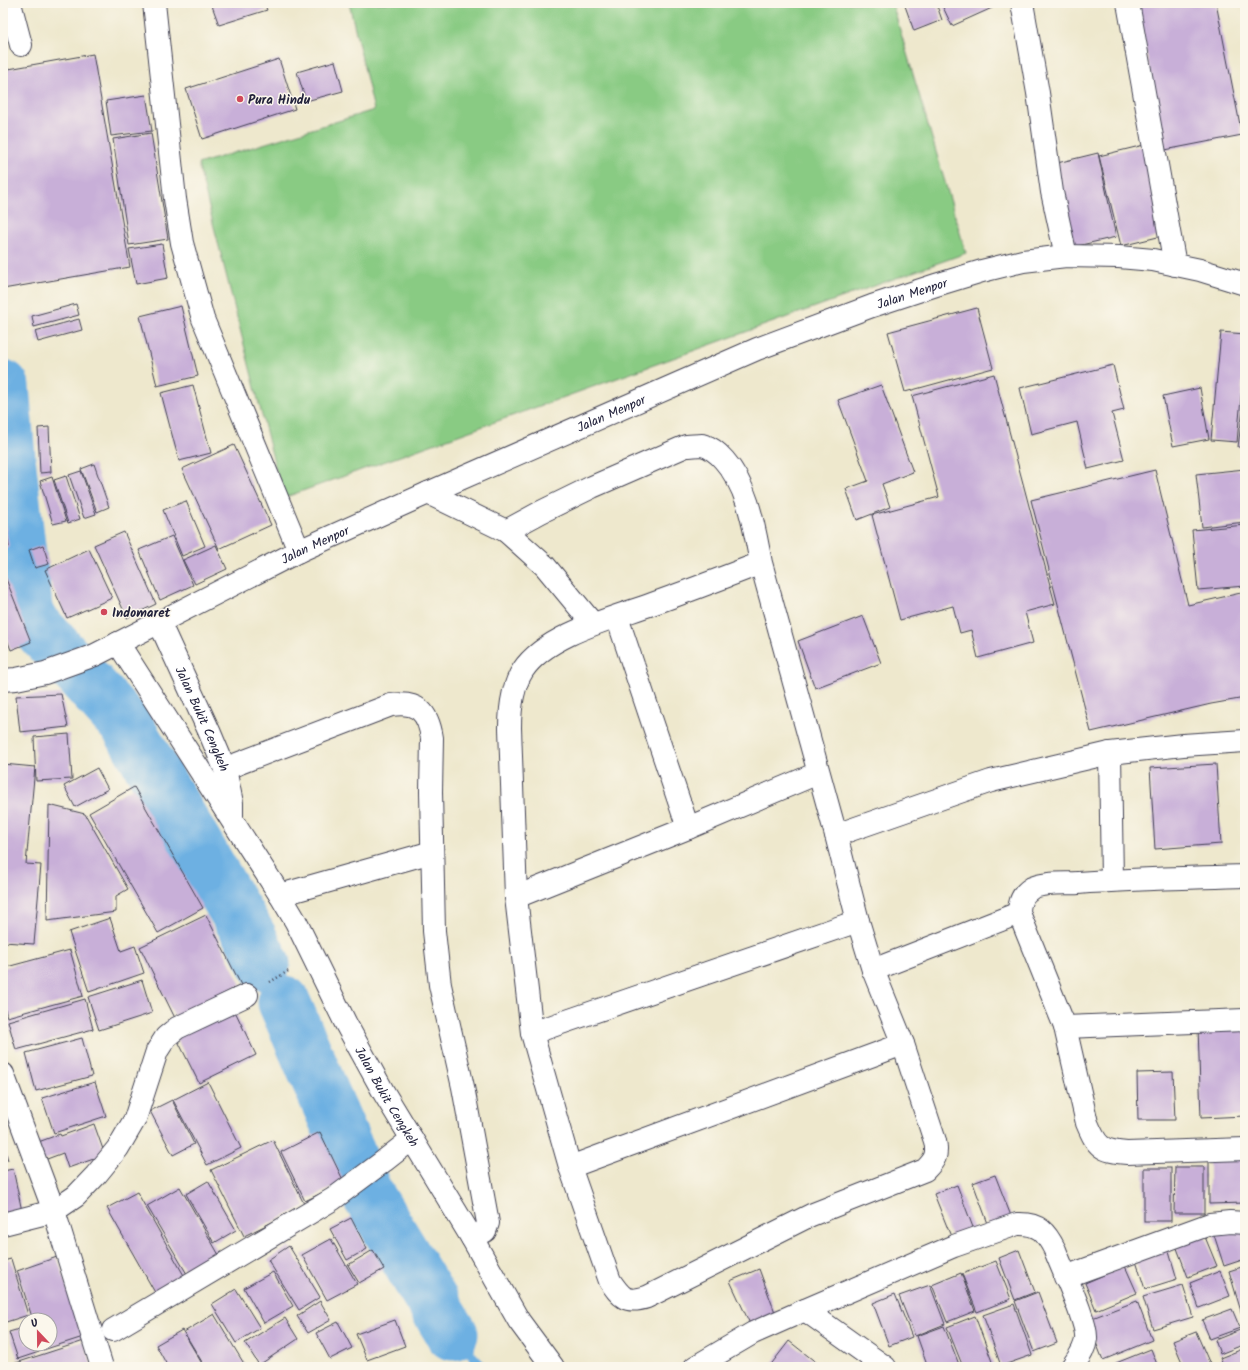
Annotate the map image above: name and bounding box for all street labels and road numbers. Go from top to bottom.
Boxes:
street label: Jalan Menpor [874,273,951,316]
street label: Jalan Menpor [574,390,650,439]
street label: Jalan Menpor [278,520,354,570]
street label: Jalan Bukit Cengkeh [169,663,234,775]
street label: Jalan Bukit Cengkeh [348,1043,424,1152]

